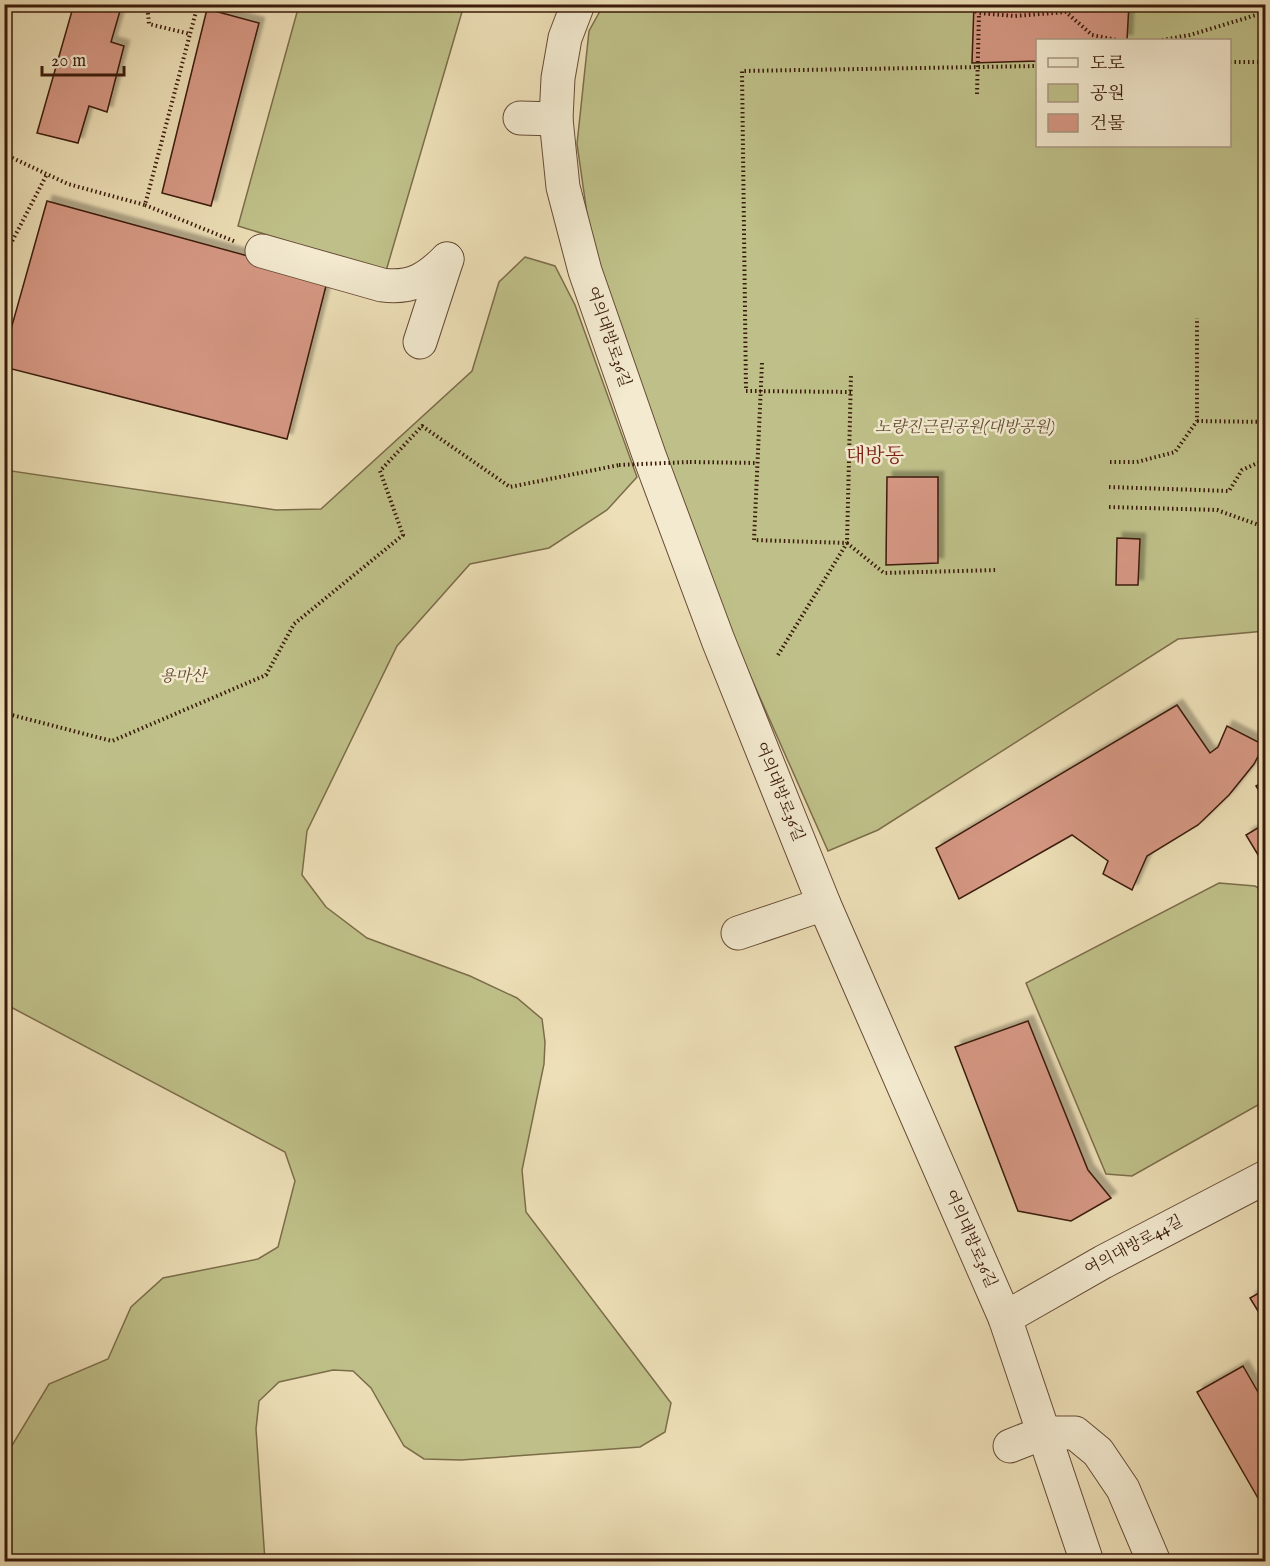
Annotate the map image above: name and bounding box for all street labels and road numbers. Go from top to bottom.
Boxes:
street label: 여의대방로36길 [581,284,635,390]
street label: 여의대방로36길 [750,739,808,845]
street label: 여의대방로36길 [939,1187,1001,1291]
street label: 여의대방로44길 [1081,1212,1187,1280]

